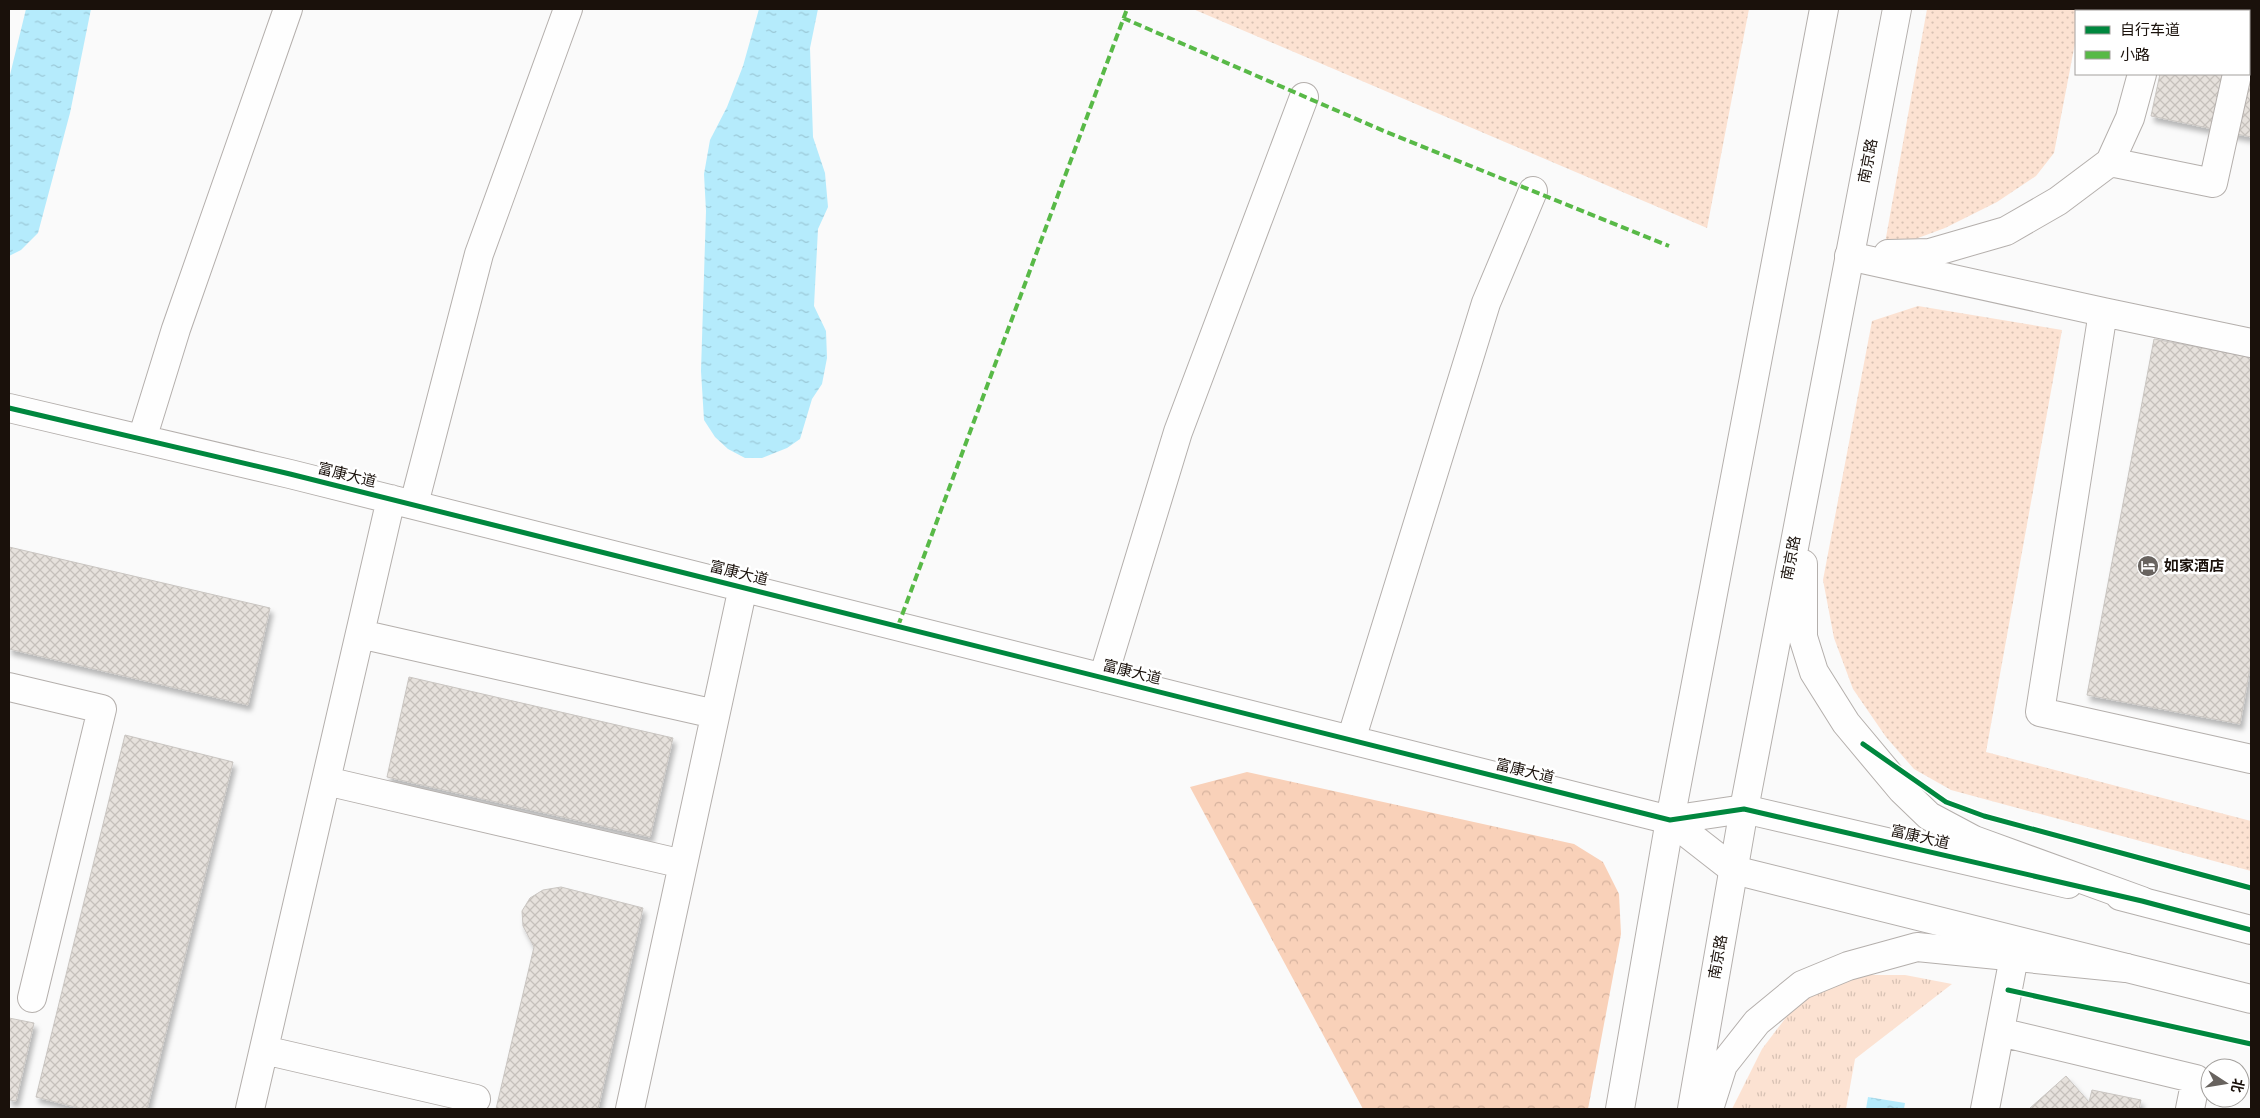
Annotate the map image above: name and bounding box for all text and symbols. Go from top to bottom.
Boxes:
legend [2075,10,2250,75]
text: 自行车道 [2120,20,2180,39]
text: 小路 [2120,45,2150,64]
street label: 南京路 [1854,137,1881,185]
street label: 富康大道 [316,458,379,491]
street label: 南京路 [1777,534,1804,582]
hotel icon: 如家酒店 [2136,554,2160,578]
street label: 富康大道 [708,556,771,589]
place label: 如家酒店 [2164,556,2224,575]
street label: 富康大道 [1101,655,1164,688]
street label: 富康大道 [1494,754,1557,787]
street label: 富康大道 [1889,821,1951,853]
street label: 南京路 [1704,933,1731,981]
north arrow [2200,1058,2250,1108]
text: 北 [2227,1077,2248,1094]

